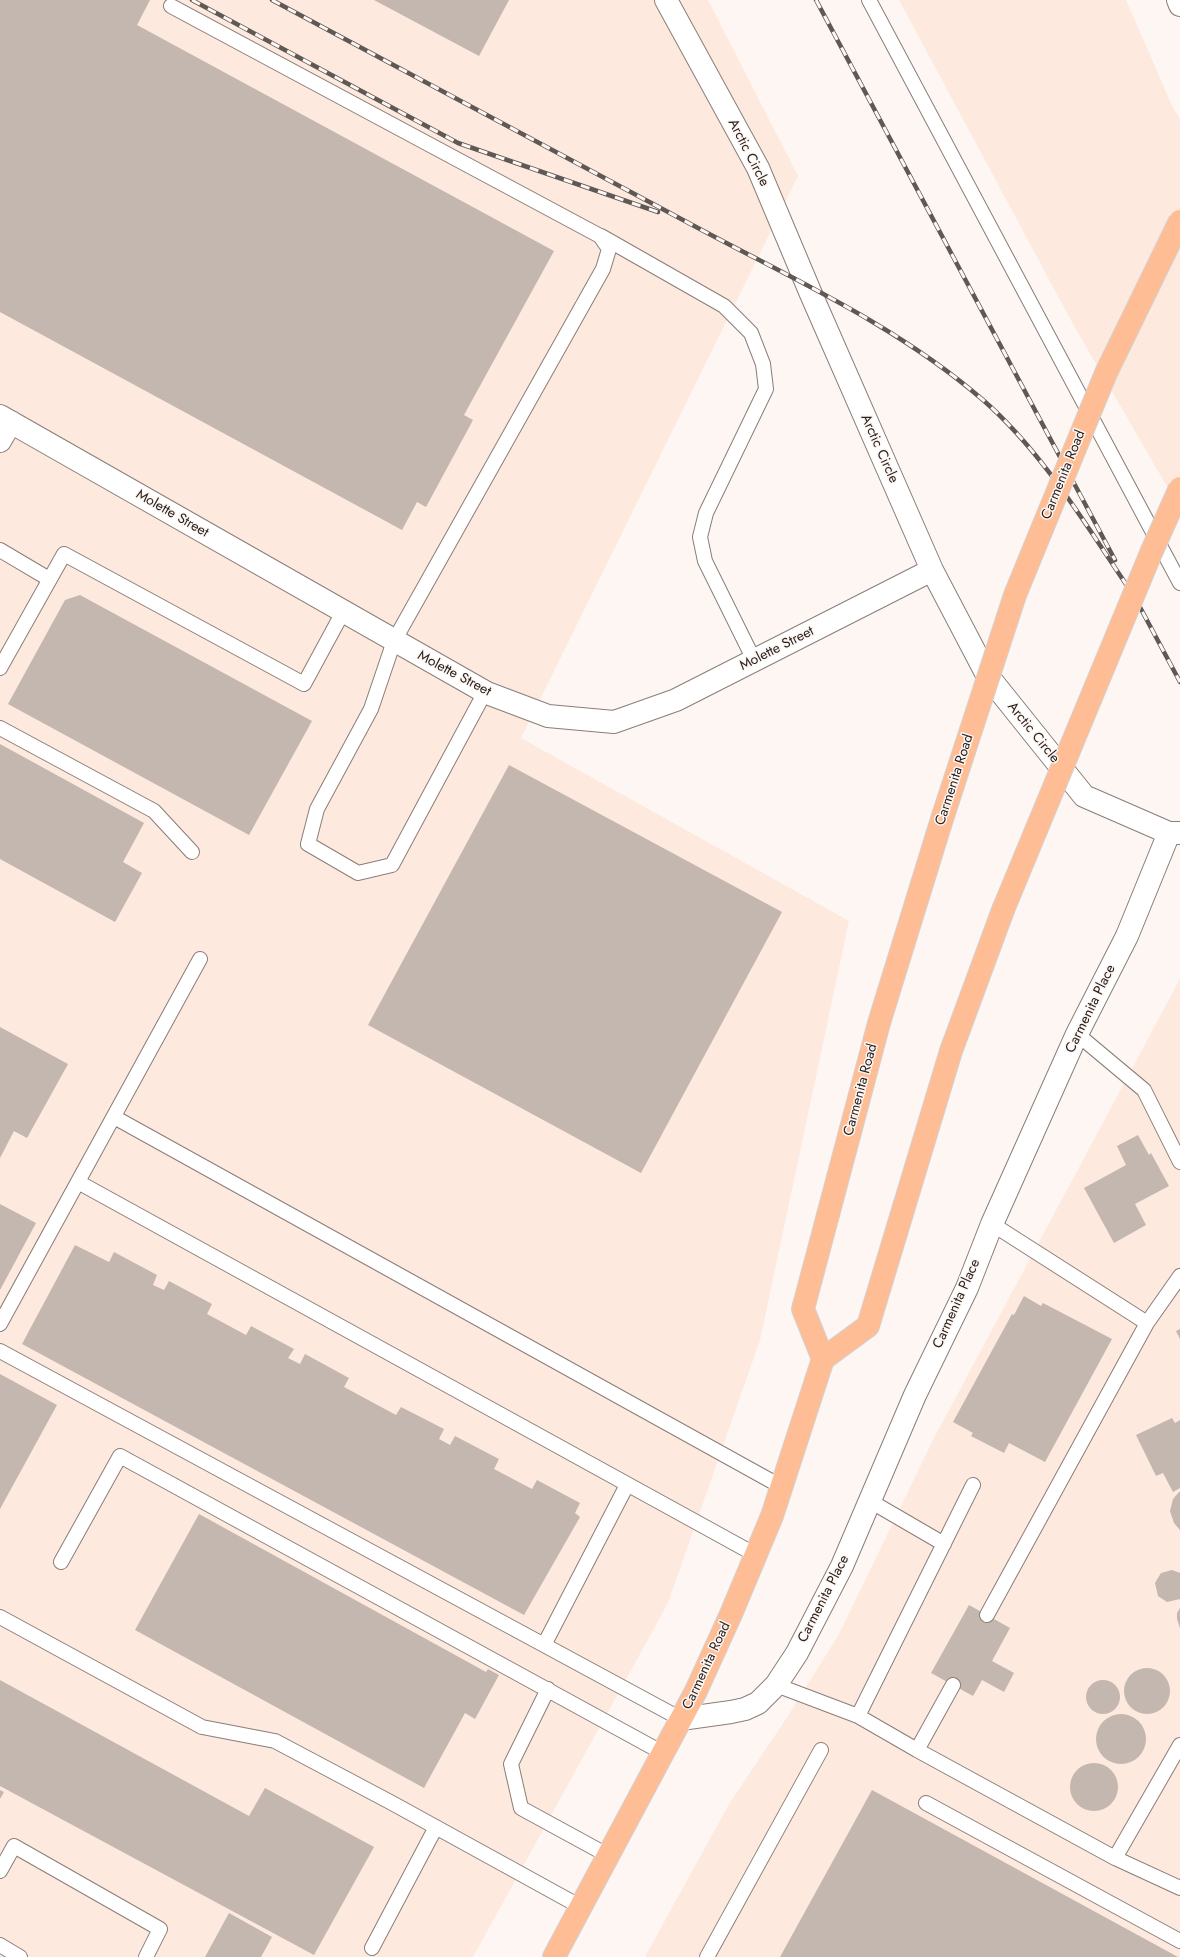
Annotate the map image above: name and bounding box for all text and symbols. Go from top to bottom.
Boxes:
street label: Arctic Circle [724,117,772,189]
street label: Arctic Circle [856,412,902,486]
street label: Carmenita Road [1038,428,1090,522]
street label: Molette Street [133,486,211,542]
street label: Molette Street [737,623,817,675]
street label: Molette Street [414,648,494,700]
street label: Arctic Circle [1003,699,1063,767]
street label: Carmenita Road [932,732,978,828]
street label: Carmenita Place [1062,962,1120,1056]
street label: Carmenita Road [841,1042,881,1138]
street label: Carmenita Place [930,1257,984,1351]
street label: Carmenita Place [795,1552,853,1646]
street label: Carmenita Road [679,1620,735,1712]

